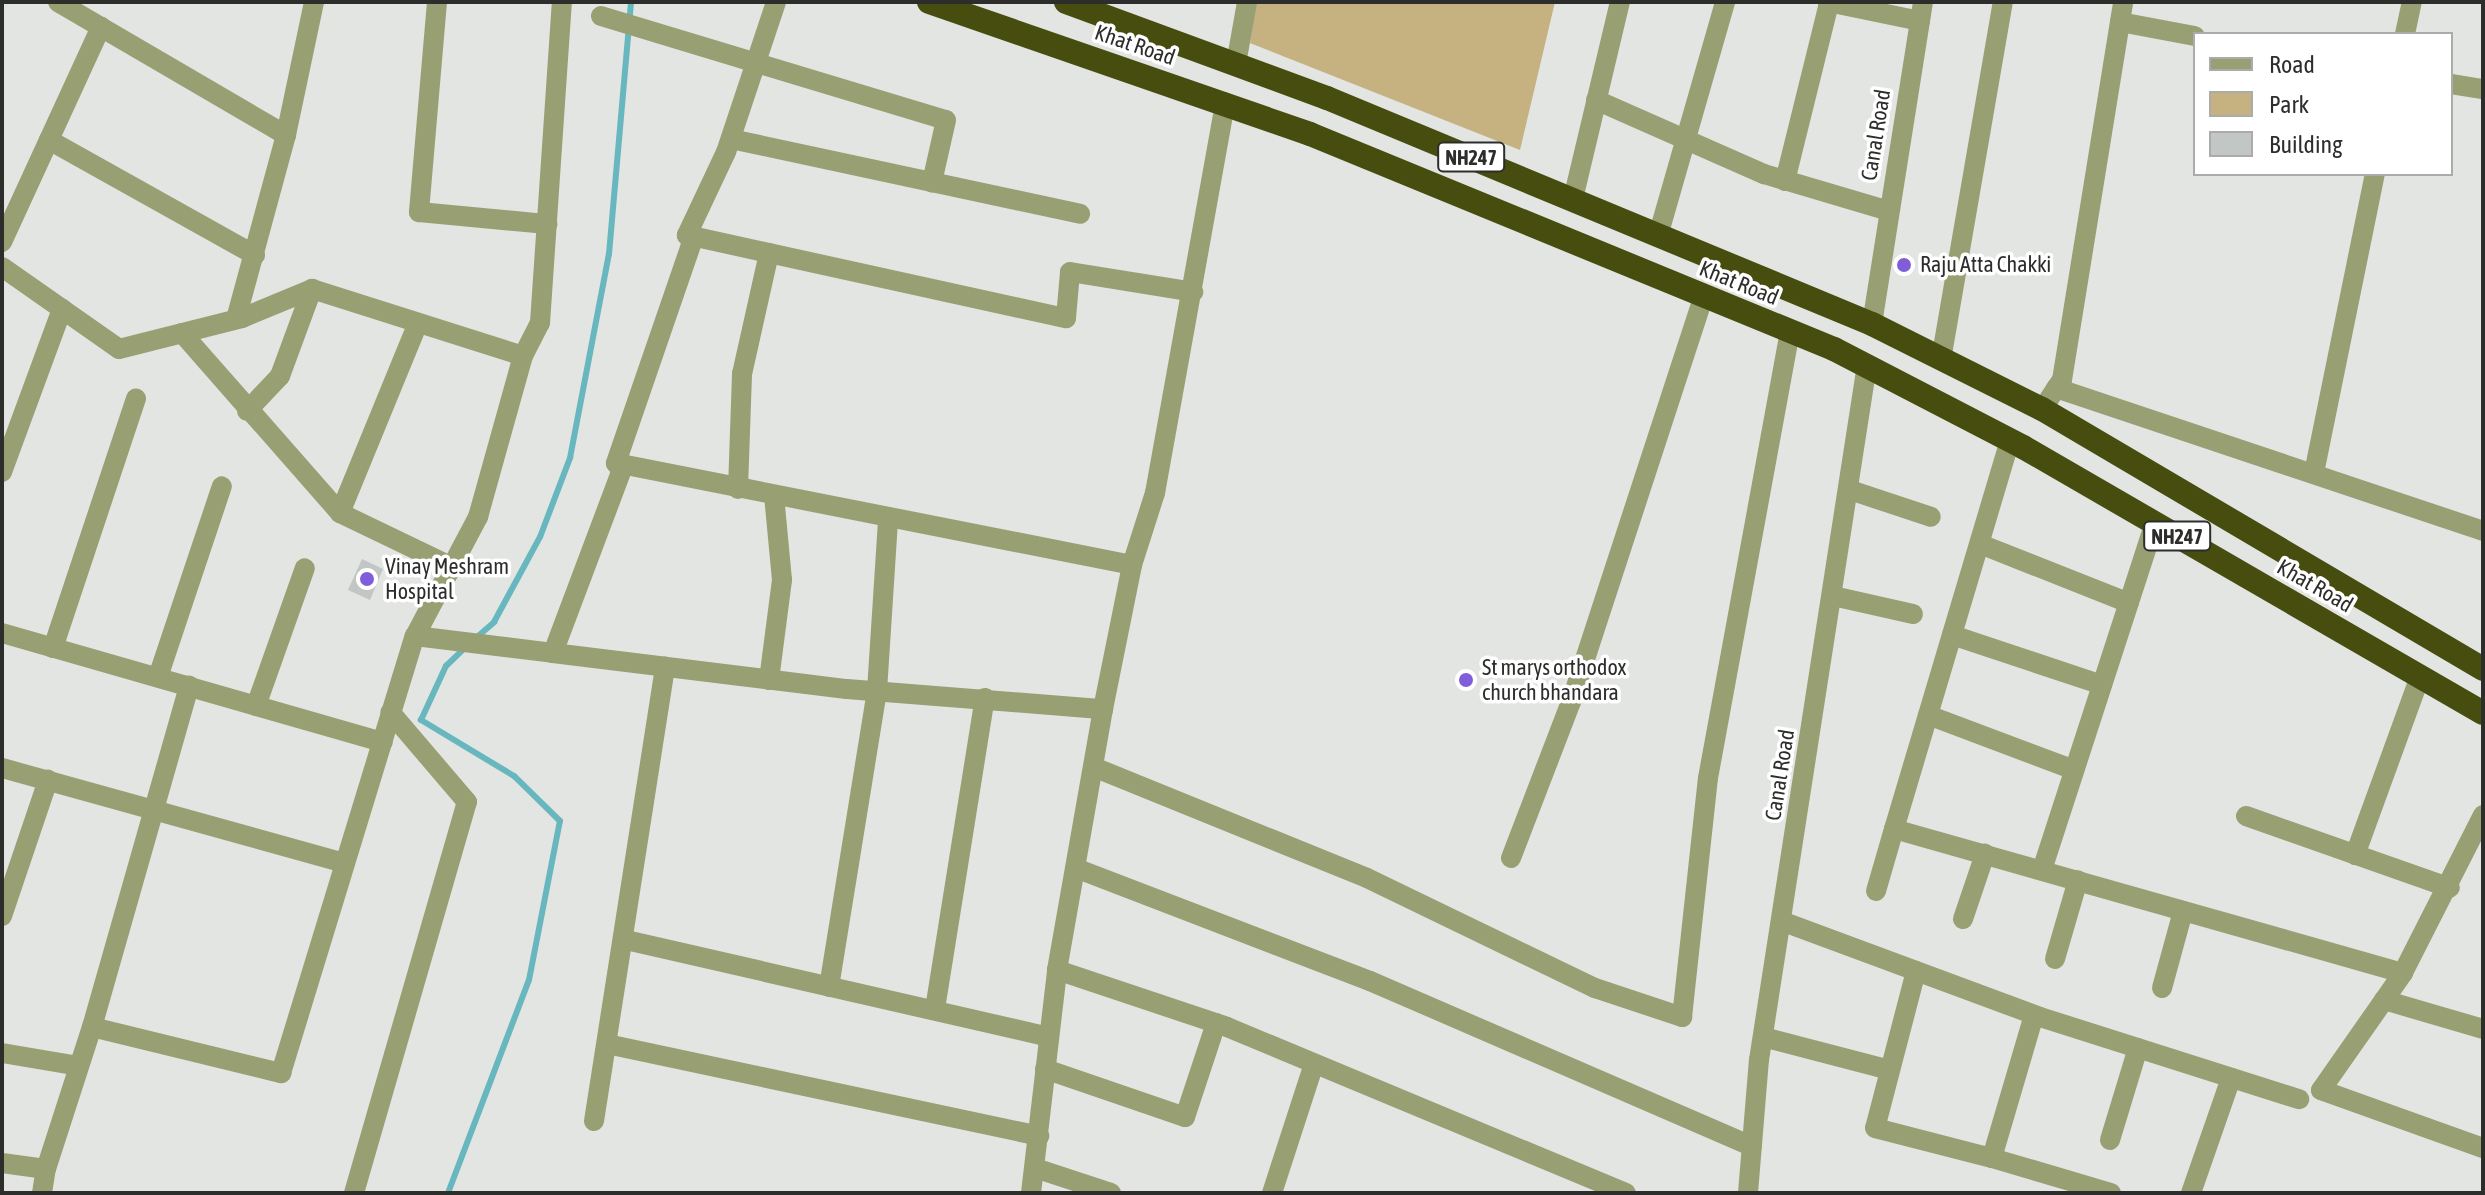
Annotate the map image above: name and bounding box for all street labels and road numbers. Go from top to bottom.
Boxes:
street label: Khat Road [1091,19,1179,71]
street label: Canal Road [1856,88,1896,182]
road number: NH247 [1437,141,1505,173]
street label: Khat Road [1696,255,1782,311]
road number: NH247 [2143,520,2211,552]
street label: Khat Road [2272,554,2358,618]
street label: Canal Road [1760,728,1800,822]

